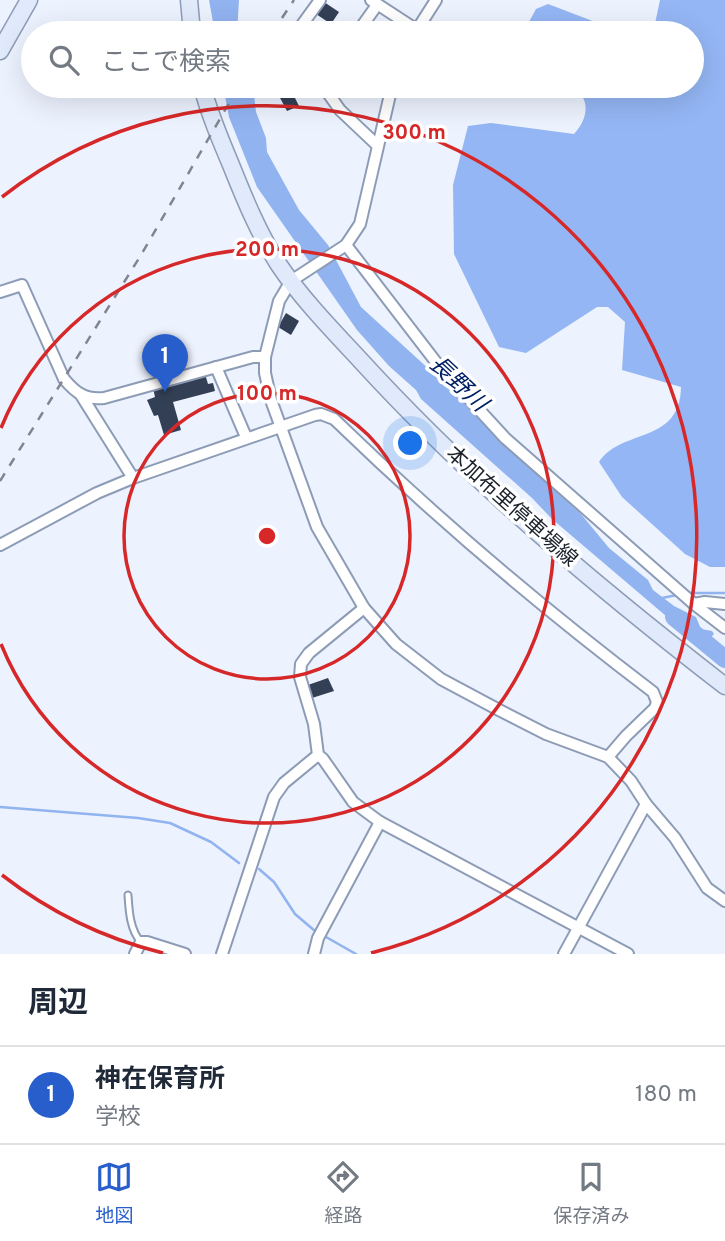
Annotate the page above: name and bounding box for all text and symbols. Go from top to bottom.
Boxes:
search box [21,21,704,98]
icon: search [45,41,83,79]
text: ここで検索 [101,47,231,80]
text: 300 m [382,120,446,147]
text: 200 m [235,237,299,264]
pin: 1 [142,334,188,392]
water label: 長野川 [422,351,495,421]
text: 100 m [237,381,297,408]
your location [393,426,427,460]
street label: 本加布里停車場線 [440,441,582,573]
centre of rings [255,524,279,548]
text: 周辺 [28,986,88,1023]
text: 神在保育所 [95,1064,225,1097]
text: 1 [46,1081,56,1110]
text: 180 m [635,1081,697,1110]
text: 学校 [95,1104,141,1133]
tab: 地図 [95,1158,134,1229]
tab: 経路 [324,1158,363,1229]
tab: 保存済み [553,1158,630,1229]

